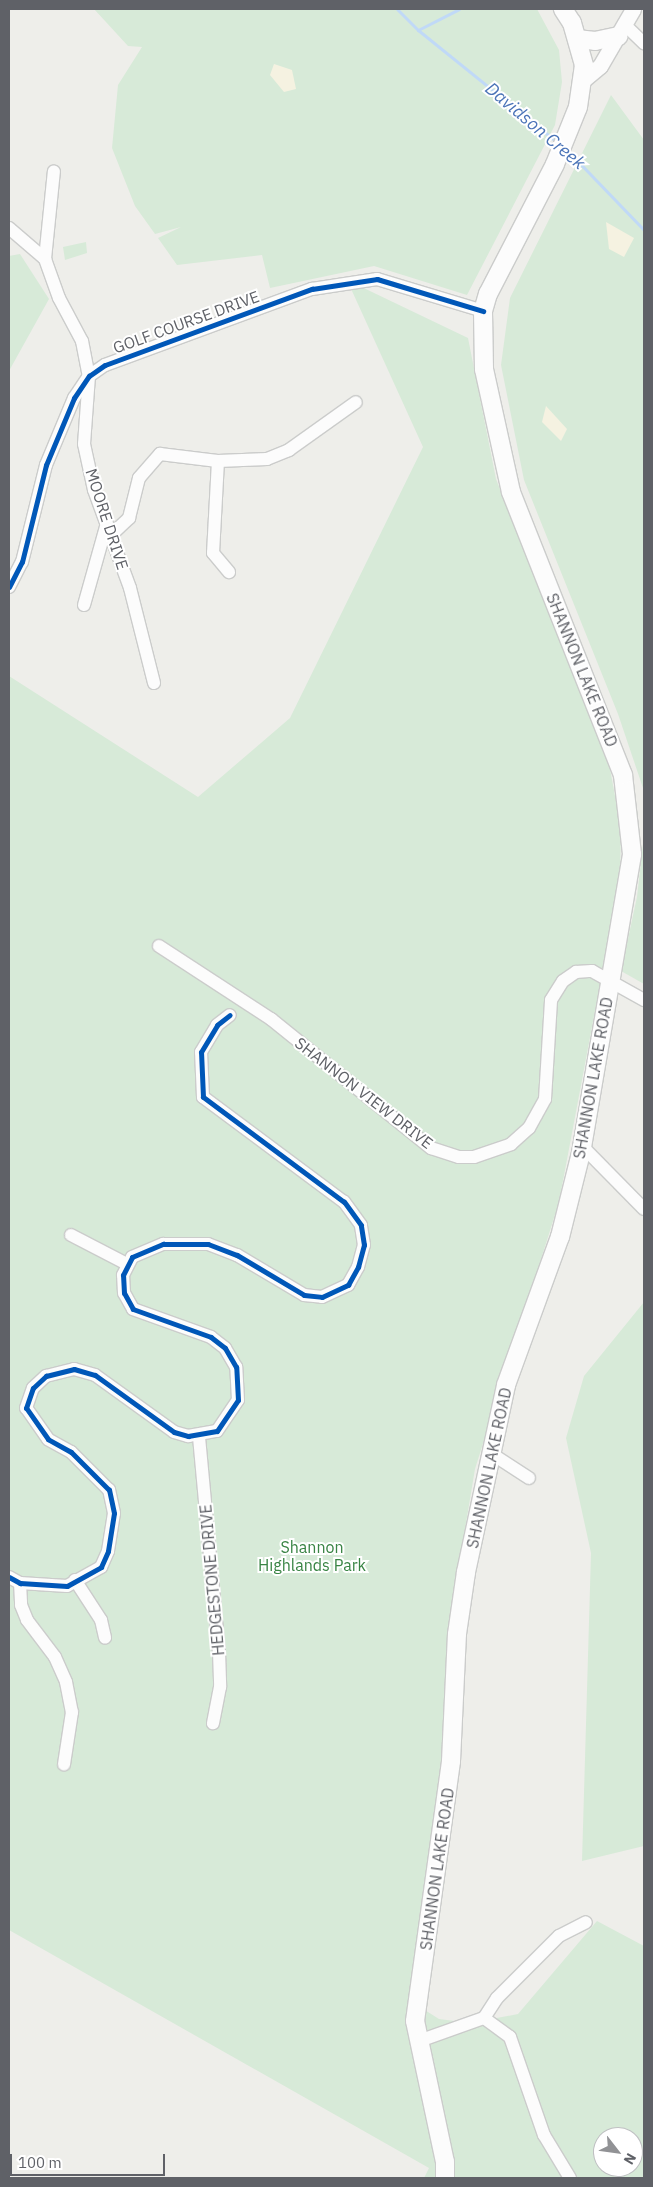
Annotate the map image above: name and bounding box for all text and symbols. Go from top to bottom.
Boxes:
water label: Davidson Creek [481,78,589,174]
street label: GOLF COURSE DRIVE [110,287,262,357]
street label: MOORE DRIVE [82,466,132,572]
street label: SHANNON LAKE ROAD [542,590,622,750]
street label: SHANNON LAKE ROAD [569,996,617,1160]
street label: SHANNON VIEW DRIVE [291,1033,437,1153]
street label: SHANNON LAKE ROAD [463,1386,515,1550]
street label: HEDGESTONE DRIVE [196,1503,228,1657]
park label: Shannon Highlands Park [258,1537,366,1575]
street label: SHANNON LAKE ROAD [416,1787,458,1951]
north arrow [593,2127,643,2177]
scale bar [12,2144,168,2176]
text: N [620,2150,640,2168]
text: 100 m [18,2153,62,2172]

